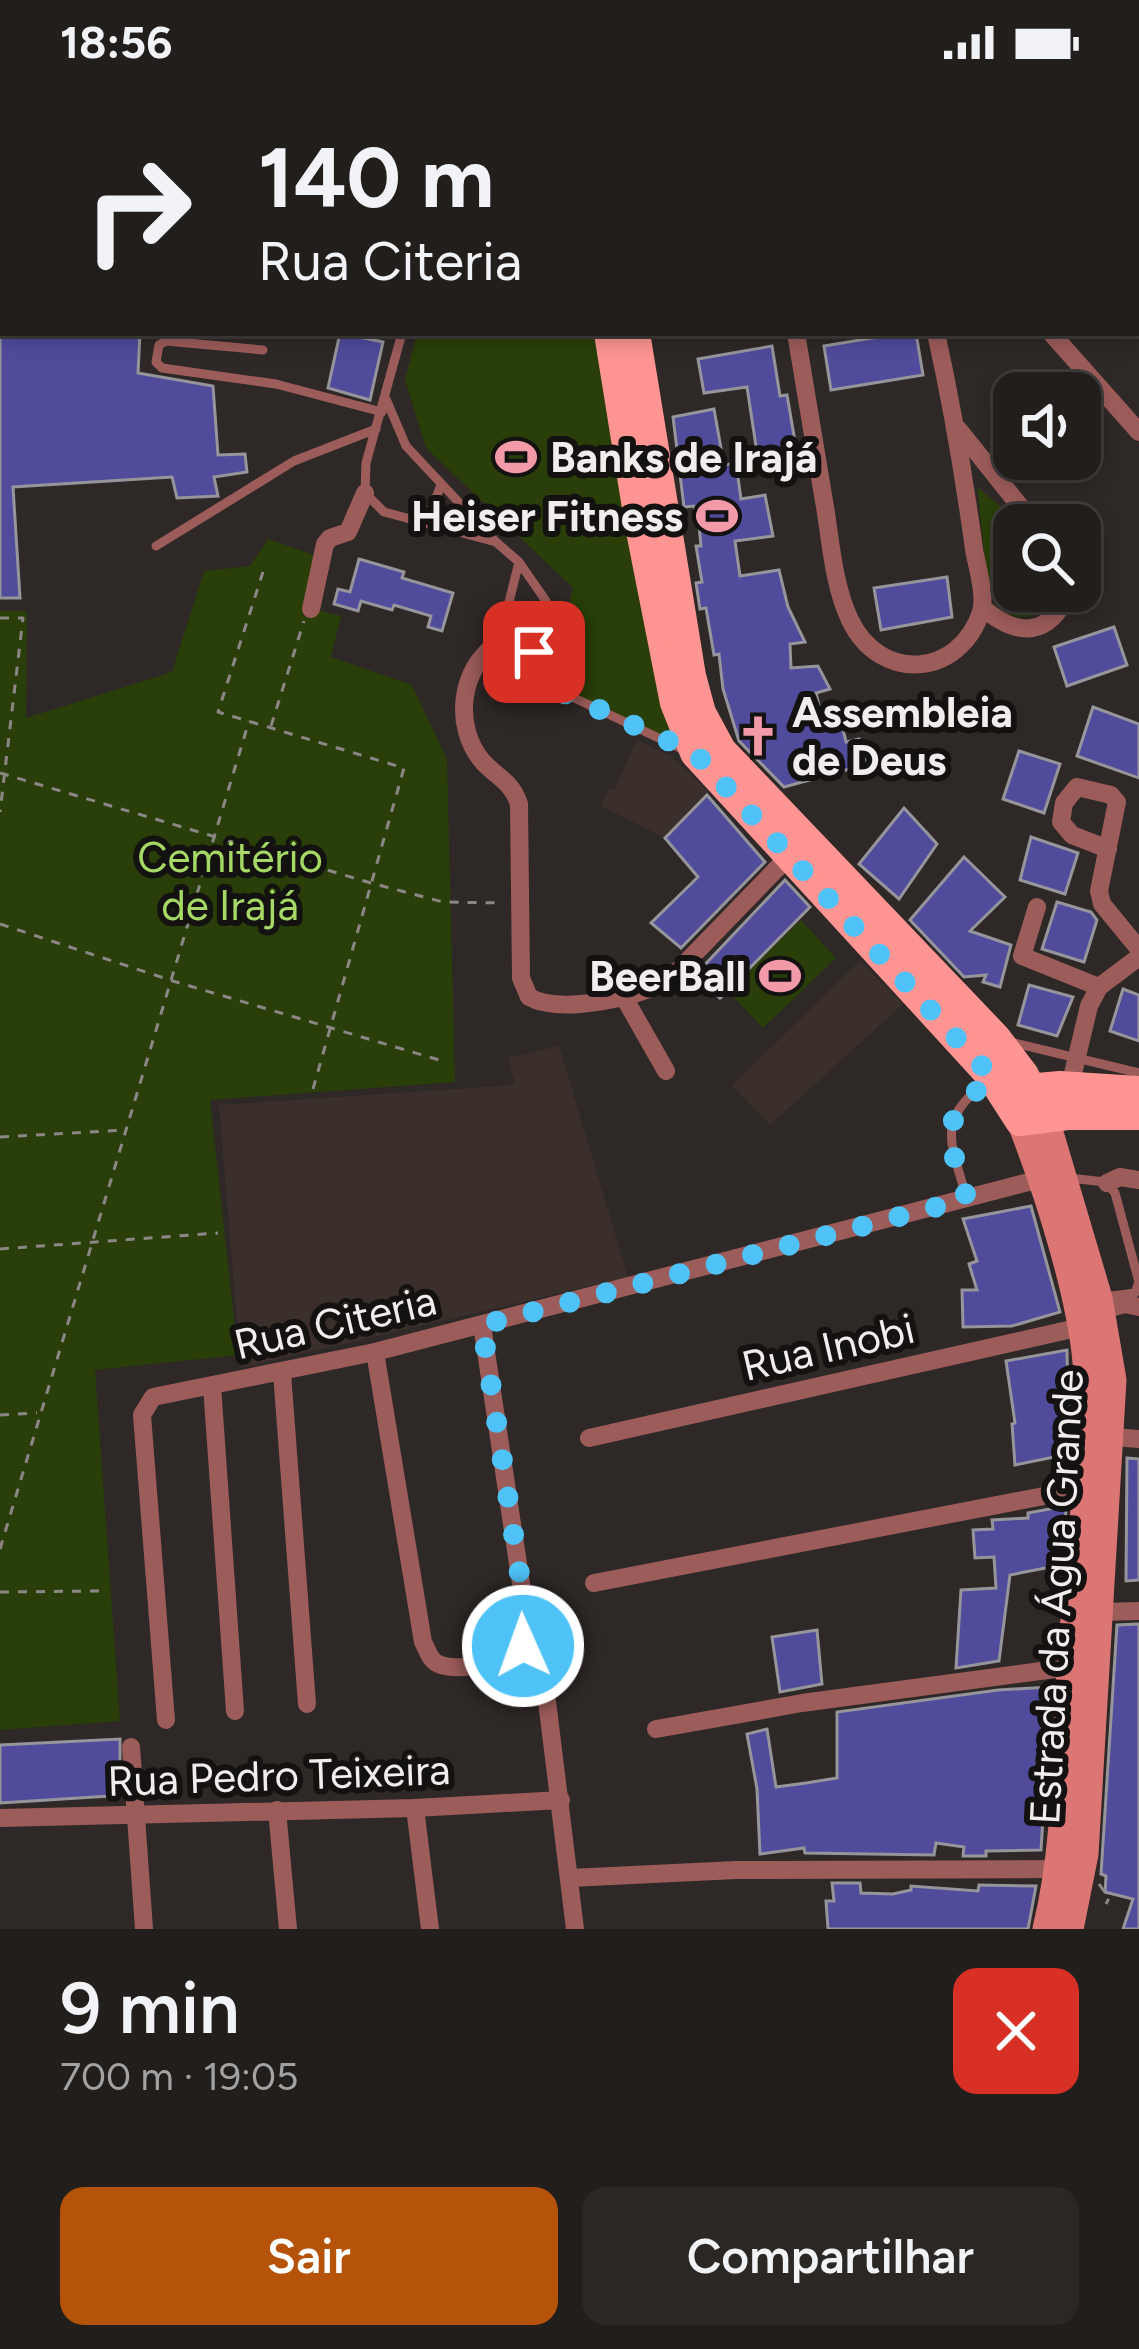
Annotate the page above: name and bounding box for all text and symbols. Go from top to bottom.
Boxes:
text: 18:56 [60,15,172,69]
text: 140 m [258,127,494,228]
icon: right [60,132,216,288]
text: Rua Citeria [258,229,522,294]
map controls [993,372,1101,612]
button: sound [993,372,1101,480]
place label: Banks de Irajá [550,432,817,483]
sports icon: Banks de Irajá [493,434,539,480]
place label: Heiser Fitness [411,491,683,542]
sports icon: Heiser Fitness [694,493,740,539]
button: search [993,504,1101,612]
pin [483,601,585,703]
icon: arrive [501,619,567,685]
place label: Assembleia de Deus [792,687,1013,786]
church icon: Assembleia de Deus [735,713,781,759]
park label: Cemitério de Irajá [137,832,323,931]
place label: BeerBall [589,951,746,1002]
sports icon: BeerBall [757,953,803,999]
street label: Rua Citeria [229,1275,441,1370]
street label: Rua Inobi [737,1303,919,1392]
street label: Estrada da Água Grande [1019,1368,1094,1826]
position arrow [460,1583,586,1709]
street label: Rua Pedro Teixeira [107,1744,451,1807]
text: 9 min [60,1965,240,2051]
button: close [953,1968,1079,2094]
text: 700 m · 19:05 [60,2053,298,2100]
button: Sair [60,2187,558,2325]
button: Compartilhar [582,2187,1079,2325]

